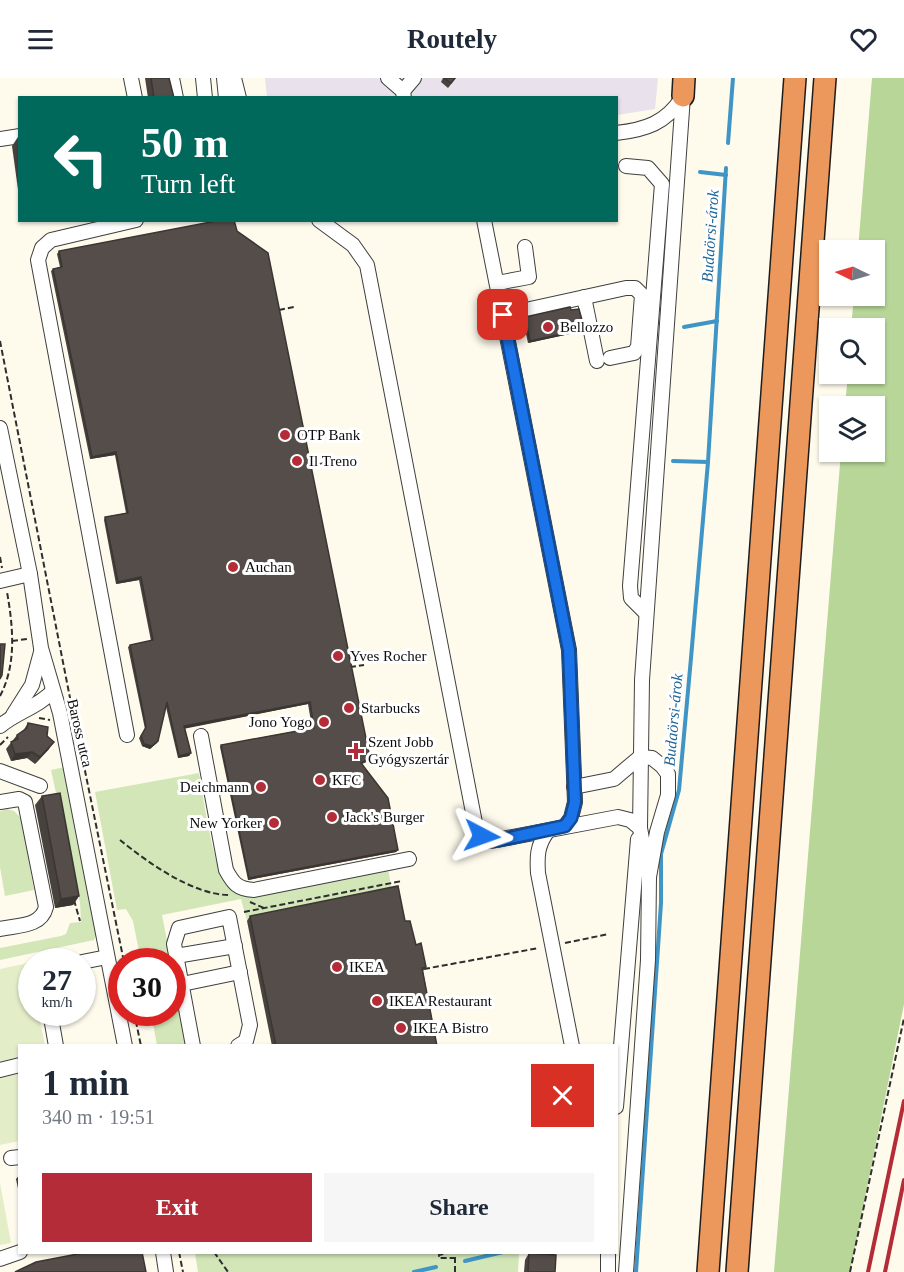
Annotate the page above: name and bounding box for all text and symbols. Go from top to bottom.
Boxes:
icon: menu [24,23,57,56]
icon: heart [847,23,880,56]
text: Routely [407,24,497,54]
icon: left [42,120,120,198]
text: 50 m [141,120,229,166]
text: Turn left [141,169,235,199]
water label: Budaörsi-árok [698,188,722,283]
north arrow [819,240,885,306]
map controls [819,240,885,462]
pin [477,289,528,340]
icon: arrive [486,298,519,331]
button: search [819,318,885,384]
place label: Bellozzo [560,319,613,335]
marker: Bellozzo [541,320,555,334]
button: layers [819,396,885,462]
place label: OTP Bank [297,427,361,443]
marker: OTP Bank [278,428,292,442]
place label: Il Treno [309,453,357,469]
marker: Il Treno [290,454,304,468]
place label: Auchan [245,559,292,575]
marker: Auchan [226,560,240,574]
place label: Yves Rocher [350,648,426,664]
marker: Yves Rocher [331,649,345,663]
water label: Budaörsi-árok [660,672,686,767]
street label: Baross utca [64,697,96,769]
place label: Starbucks [361,700,420,716]
marker: Starbucks [342,701,356,715]
place label: Jono Yogo [249,714,312,730]
marker: Jono Yogo [317,715,331,729]
place label: Szent Jobb Gyógyszertár [368,734,449,767]
marker: Szent Jobb Gyógyszertár [349,744,363,758]
place label: KFC [332,772,361,788]
marker: KFC [313,773,327,787]
place label: Deichmann [180,779,250,795]
marker: Deichmann [254,780,268,794]
position arrow [450,804,514,868]
place label: Jack's Burger [344,809,424,825]
marker: Jack's Burger [325,810,339,824]
place label: New Yorker [190,815,262,831]
marker: New Yorker [267,816,281,830]
speed limit sign: 30 [108,948,186,1026]
place label: IKEA [349,959,385,975]
marker: IKEA [330,960,344,974]
text: 27 [42,963,72,996]
place label: IKEA Restaurant [389,993,493,1009]
text: km/h [42,994,72,1010]
marker: IKEA Restaurant [370,994,384,1008]
place label: IKEA Bistro [413,1020,488,1036]
marker: IKEA Bistro [394,1021,408,1035]
text: 1 min [42,1063,129,1103]
button: close [531,1064,594,1127]
text: 340 m · 19:51 [42,1106,155,1128]
button: Exit [42,1173,312,1242]
button: Share [324,1173,594,1242]

